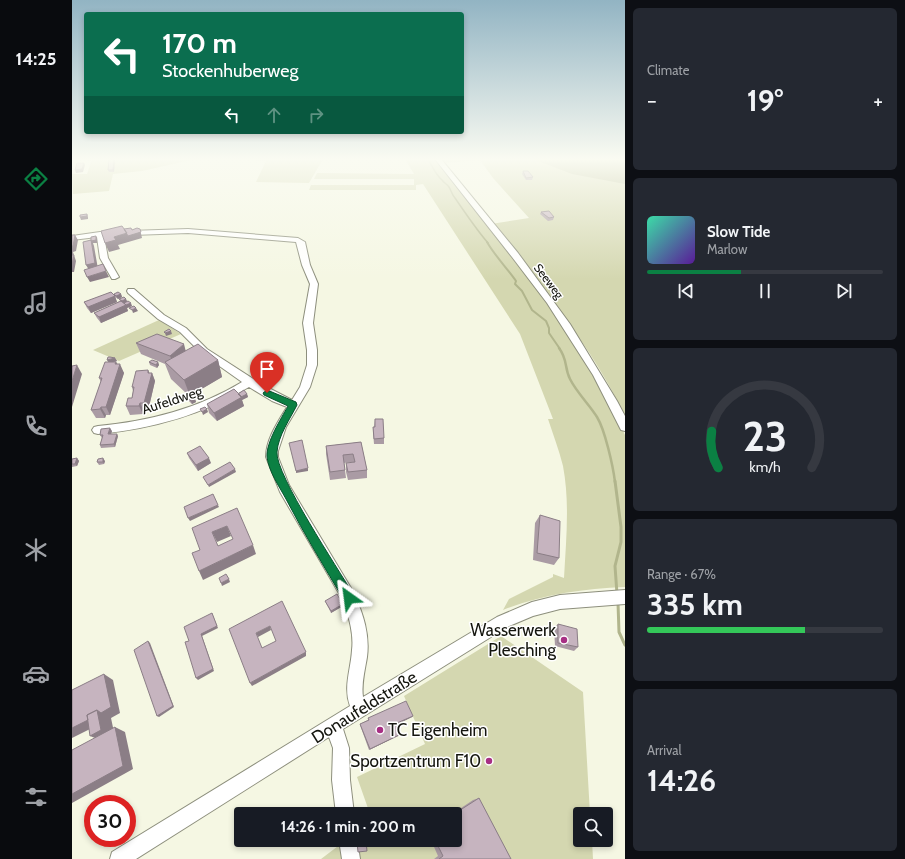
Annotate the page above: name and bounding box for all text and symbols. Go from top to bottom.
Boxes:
text: 170 m [162,26,237,60]
icon: left [96,28,148,80]
text: 14:25 [15,48,57,70]
text: Stockenhuberweg [162,60,298,82]
text: Climate [647,62,689,78]
text: 19° [747,82,783,119]
text: − [647,87,657,114]
text: + [873,87,883,114]
icon: left [221,104,243,126]
icon: ahead [263,104,285,126]
icon: right [305,104,327,126]
icon: directions [22,165,50,193]
text: Slow Tide [707,223,770,241]
text: Marlow [707,241,747,257]
street label: Seeweg [531,260,568,302]
icon: previous [675,280,697,302]
icon: pause [754,280,776,302]
icon: next [833,280,855,302]
icon: music [22,289,50,317]
pin [250,352,284,393]
icon: arrive [256,358,278,380]
street label: Aufeldweg [139,381,206,418]
text: 23 [743,410,787,460]
icon: phone [22,412,50,440]
text: km/h [749,457,781,475]
icon: climate [22,536,50,564]
text: Range · 67% [647,566,716,582]
position arrow [328,577,370,619]
text: 335 km [647,586,743,623]
place label: Wasserwerk Plesching [470,620,557,660]
marker: Wasserwerk Plesching [559,635,569,645]
icon: car [22,660,50,688]
street label: Donaufeldstraße [308,666,421,747]
place label: TC Eigenheim [388,720,487,740]
marker: TC Eigenheim [375,725,385,735]
text: Arrival [647,742,682,758]
place label: Sportzentrum F10 [350,751,481,771]
marker: Sportzentrum F10 [484,756,494,766]
text: 14:26 [647,762,716,799]
icon: filters [22,783,50,811]
speed limit sign: 30 [84,795,136,847]
map controls [573,807,613,847]
button: search [573,807,613,847]
text: 14:26 · 1 min · 200 m [281,818,415,836]

